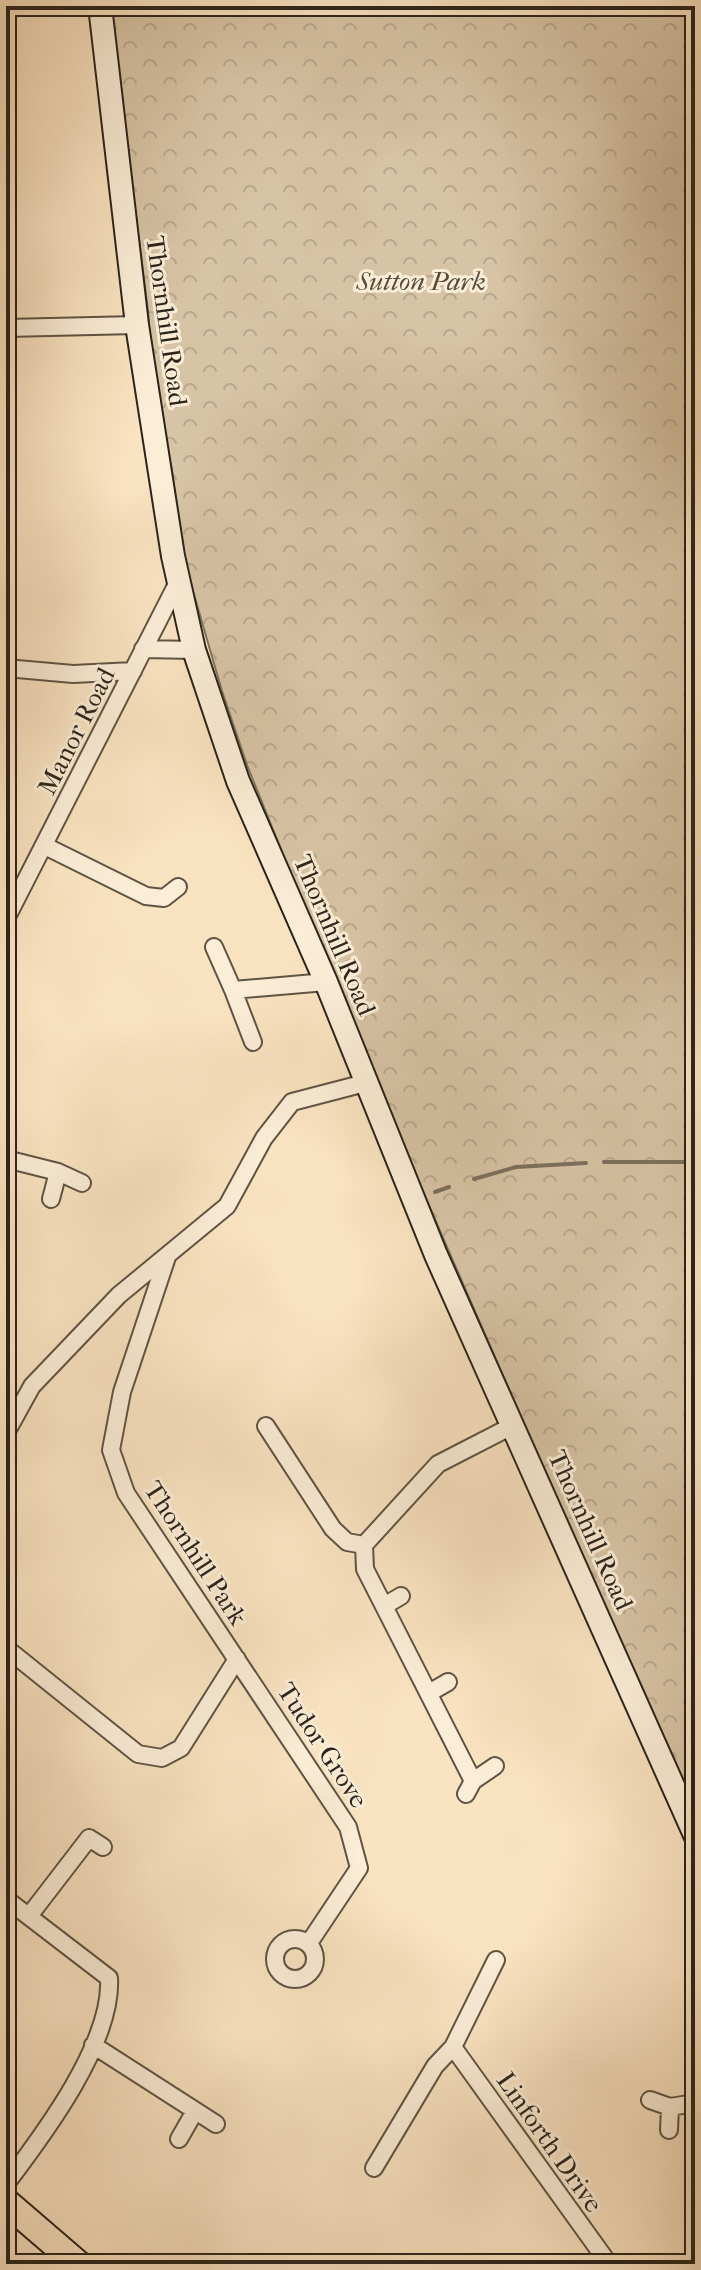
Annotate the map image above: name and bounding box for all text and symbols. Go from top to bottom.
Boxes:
street label: Thornhill Road [139,234,194,409]
park label: Sutton Park [355,266,486,297]
street label: Manor Road [31,662,122,800]
street label: Thornhill Road [287,850,383,1021]
street label: Thornhill Road [541,1445,640,1616]
street label: Thornhill Park [137,1475,254,1632]
street label: Tudor Grove [271,1677,375,1814]
street label: Linforth Drive [490,2066,609,2218]

